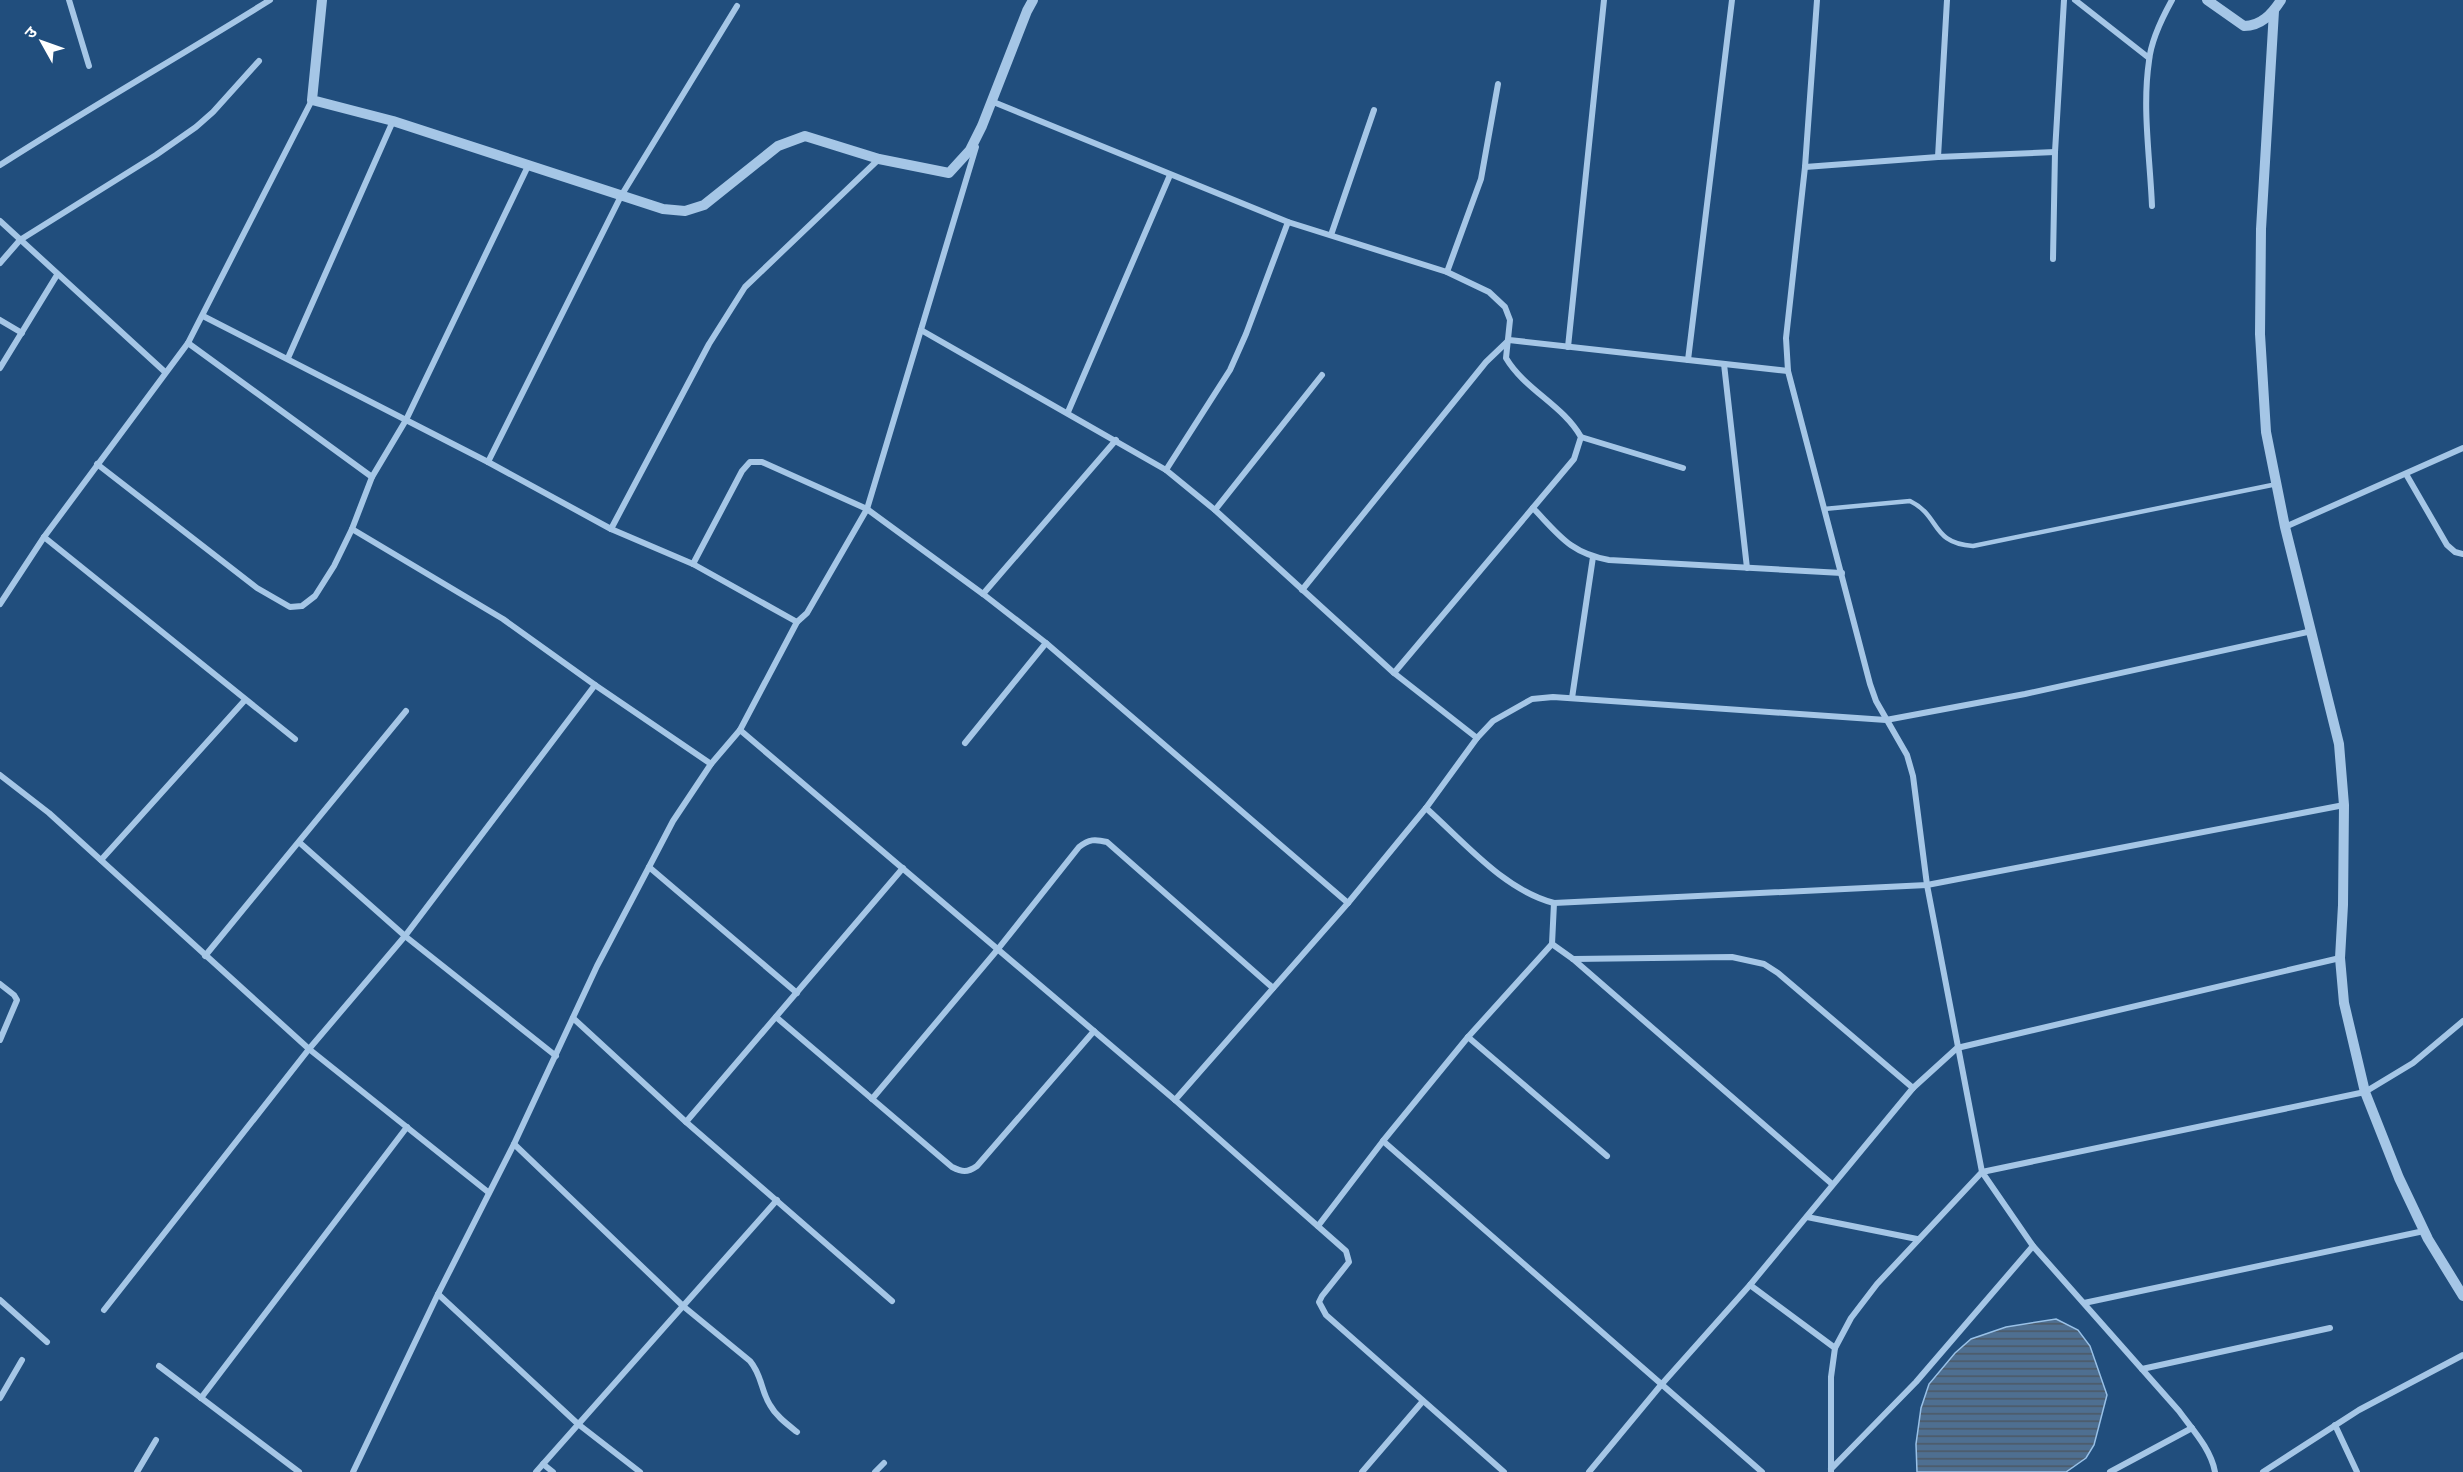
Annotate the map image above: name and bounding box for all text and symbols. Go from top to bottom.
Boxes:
north arrow [12,12,72,72]
text: उ [20,22,43,44]

